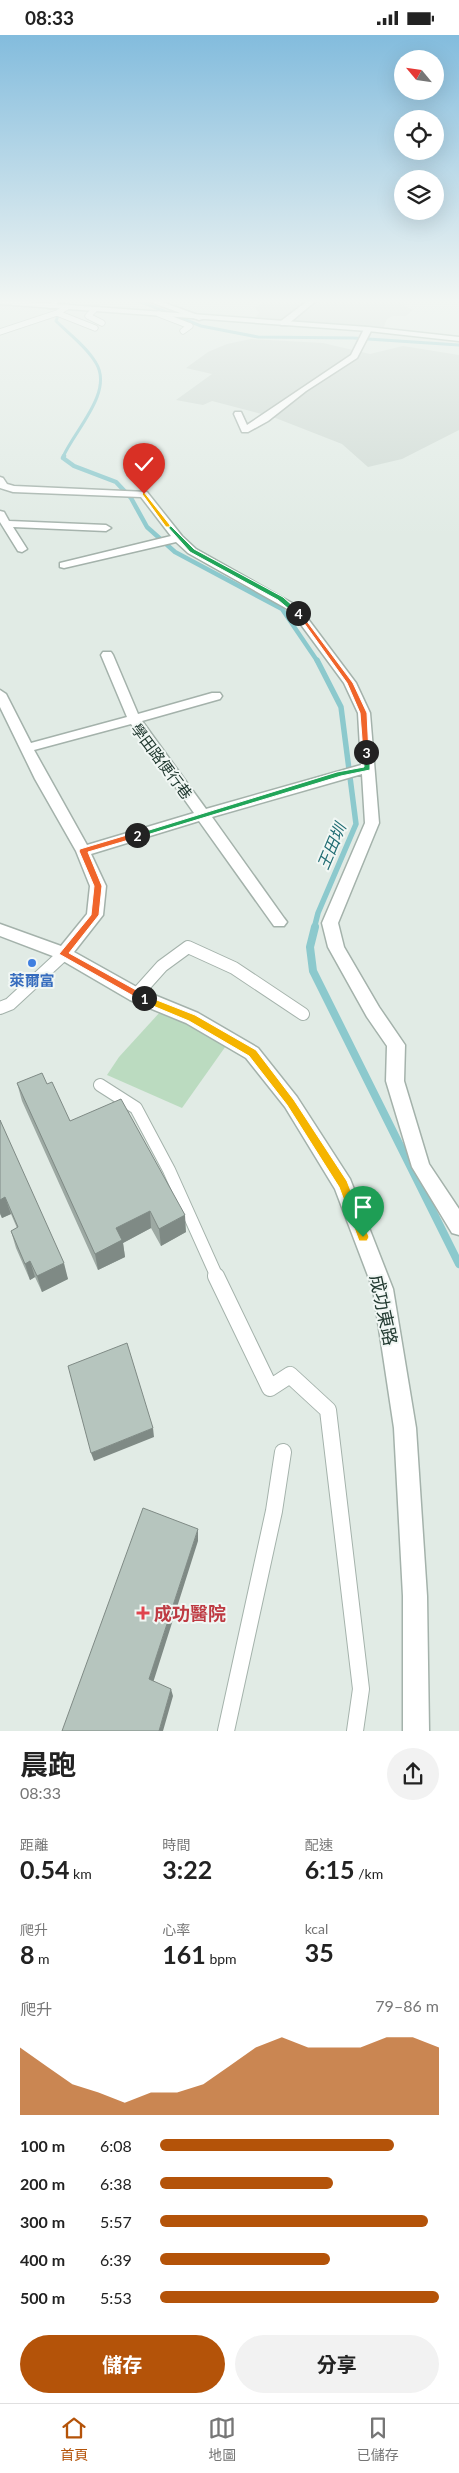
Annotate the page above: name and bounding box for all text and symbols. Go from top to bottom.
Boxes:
text: 08:33 [25,6,74,29]
north arrow [394,50,444,100]
map controls [394,50,444,220]
button: locate [394,110,444,160]
button: layers [394,170,444,220]
pin [123,443,165,494]
icon: check [130,450,158,478]
pin: 4 [286,601,310,625]
text: 4 [294,605,303,622]
street label: 學田路便行巷 [128,720,196,802]
pin: 3 [354,739,378,765]
text: 3 [362,744,371,761]
water label: 王田圳 [313,818,350,872]
pin: 2 [124,823,150,847]
text: 2 [133,827,142,844]
marker: 萊爾富 [26,957,38,969]
place label: 萊爾富 [9,971,55,989]
pin: 1 [132,985,156,1011]
text: 1 [140,990,149,1007]
pin [342,1186,384,1237]
icon: arrive [349,1193,377,1221]
street label: 成功東路 [366,1272,402,1348]
place label: 成功醫院 [154,1602,226,1624]
marker: 成功醫院 [136,1606,150,1620]
text: 晨跑 [20,1747,76,1781]
button: share [387,1748,439,1800]
text: 08:33 [20,1783,61,1802]
text: 距離 [20,1836,48,1853]
text: 時間 [162,1836,190,1853]
text: 配速 [305,1836,333,1853]
text: 0.54 [20,1854,69,1884]
text: 3:22 [162,1854,212,1884]
text: 6:15 [305,1854,355,1884]
text: km [69,1865,92,1882]
text: /km [355,1865,383,1882]
text: kcal [305,1920,328,1937]
text: 爬升 [20,1921,48,1938]
text: 心率 [162,1921,190,1938]
text: 35 [305,1937,334,1967]
text: 8 [20,1939,35,1969]
text: 161 [162,1939,206,1969]
text: m [35,1950,50,1967]
text: bpm [206,1950,237,1967]
text: 79–86 m [375,1996,439,2015]
text: 爬升 [20,1999,52,2018]
text: 100 m [20,2136,65,2155]
text: 6:08 [100,2136,132,2155]
text: 200 m [20,2174,65,2193]
text: 6:38 [100,2174,132,2193]
text: 300 m [20,2212,65,2231]
text: 5:57 [100,2212,132,2231]
text: 400 m [20,2250,65,2269]
text: 6:39 [100,2250,132,2269]
text: 500 m [20,2288,65,2307]
text: 5:53 [100,2288,132,2307]
button: 儲存 [20,2335,225,2393]
button: 分享 [235,2335,439,2393]
tab: 首頁 [60,2414,88,2464]
tab: 地圖 [208,2414,236,2464]
tab: 已儲存 [357,2414,399,2464]

